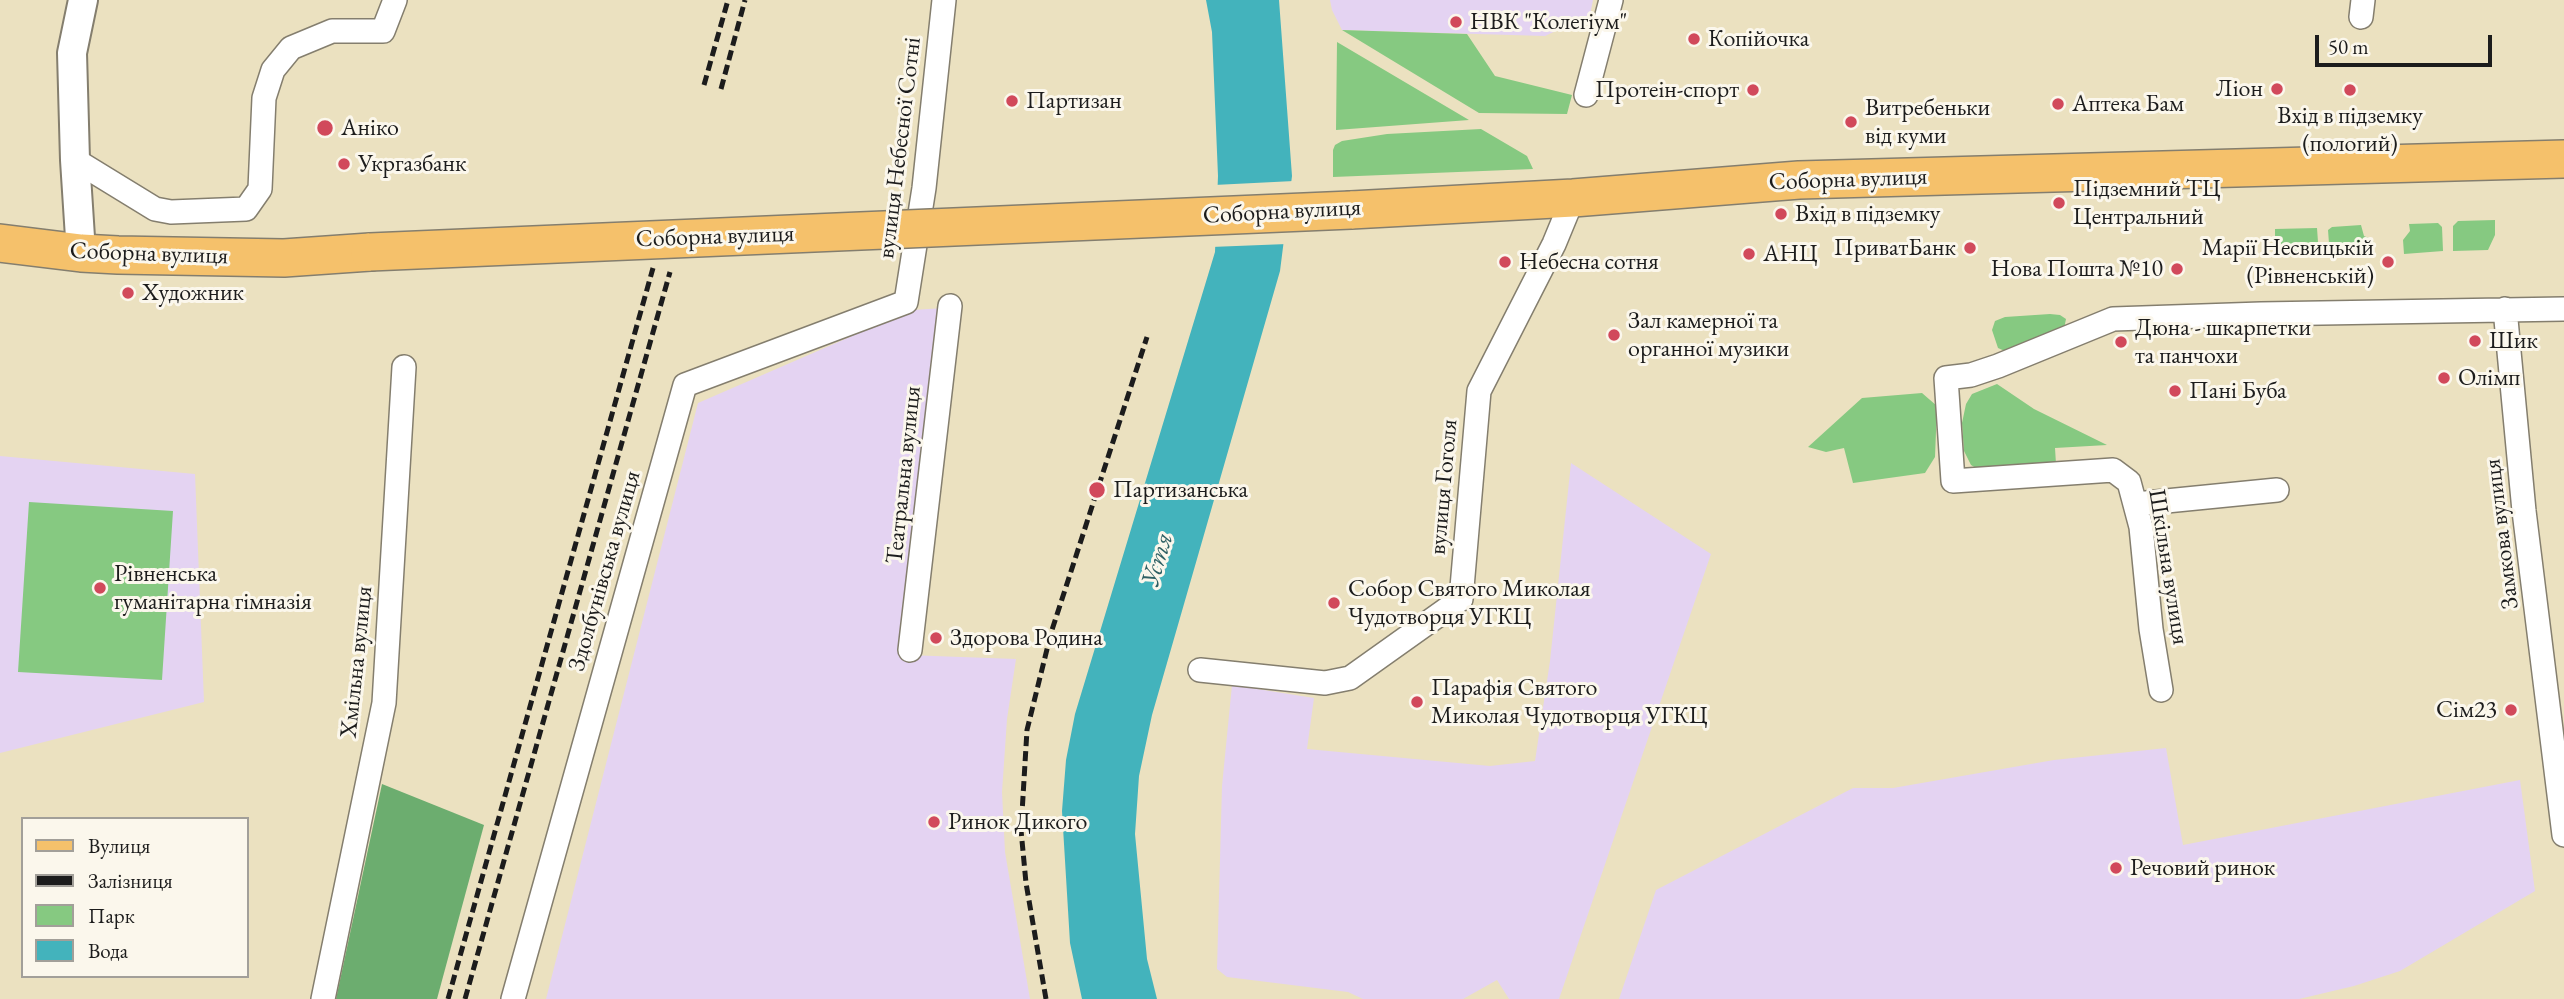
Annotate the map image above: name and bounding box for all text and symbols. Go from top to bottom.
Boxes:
place label: НВК "Колегіум" [1470,8,1627,36]
marker: НВК "Колегіум" [1448,14,1464,30]
scale bar [2319,21,2496,65]
place label: Копійочка [1708,25,1809,53]
marker: Копійочка [1686,31,1702,47]
text: 50 m [2328,33,2369,60]
street label: вулиця Небесної Сотні [872,36,928,260]
place label: Ліон [2216,75,2263,103]
place label: Протеін-спорт [1595,76,1739,104]
marker: Ліон [2269,81,2285,97]
marker: Протеін-спорт [1745,82,1761,98]
marker: Вхід в підземку (пологий) [2342,82,2358,98]
place label: Партизан [1026,87,1122,115]
place label: Аптека Бам [2072,90,2184,118]
marker: Партизан [1004,93,1020,109]
place label: Витребеньки від куми [1865,94,1990,150]
marker: Аптека Бам [2050,96,2066,112]
place label: Вхід в підземку (пологий) [2277,102,2423,158]
place label: Аніко [341,114,399,142]
marker: Витребеньки від куми [1843,114,1859,130]
marker: Аніко [315,118,335,138]
place label: Укргазбанк [358,150,466,178]
marker: Укргазбанк [336,156,352,172]
street label: Соборна вулиця [1768,163,1928,197]
place label: Підземний ТЦ Центральний [2073,175,2221,231]
street label: Соборна вулиця [1202,193,1362,231]
marker: Підземний ТЦ Центральний [2051,195,2067,211]
place label: Вхід в підземку [1795,200,1940,228]
marker: Вхід в підземку [1773,206,1789,222]
street label: Соборна вулиця [635,220,795,254]
place label: ПриватБанк [1834,234,1956,262]
place label: Марії Несвицькій (Рівненській) [2202,234,2374,290]
street label: Соборна вулиця [69,237,229,271]
place label: АНЦ [1763,240,1818,268]
marker: ПриватБанк [1962,240,1978,256]
marker: АНЦ [1741,246,1757,262]
place label: Небесна сотня [1519,248,1659,276]
marker: Небесна сотня [1497,254,1513,270]
marker: Марії Несвицькій (Рівненській) [2380,254,2396,270]
place label: Нова Пошта №10 [1991,255,2163,283]
marker: Нова Пошта №10 [2169,261,2185,277]
place label: Художник [142,279,244,307]
marker: Художник [120,285,136,301]
place label: Зал камерної та органної музики [1628,307,1789,363]
place label: Дюна - шкарпетки та панчохи [2135,314,2311,370]
marker: Зал камерної та органної музики [1606,327,1622,343]
place label: Шик [2489,327,2538,355]
marker: Шик [2467,333,2483,349]
marker: Дюна - шкарпетки та панчохи [2113,334,2129,350]
place label: Олімп [2458,364,2520,392]
marker: Олімп [2436,370,2452,386]
place label: Пані Буба [2189,377,2287,405]
marker: Пані Буба [2167,383,2183,399]
street label: Театральна вулиця [880,385,928,565]
street label: вулиця Гоголя [1424,418,1464,556]
street label: Замкова вулиця [2478,457,2526,611]
street label: Здолбунівська вулиця [563,468,647,674]
place label: Партизанська [1113,476,1248,504]
marker: Партизанська [1087,480,1107,500]
street label: Шкільна вулиця [2142,487,2194,647]
water label: Устя [1135,529,1181,591]
place label: Рівненська гуманітарна гімназія [114,560,312,616]
place label: Собор Святого Миколая Чудотворця УГКЦ [1348,575,1591,631]
marker: Рівненська гуманітарна гімназія [92,580,108,596]
street label: Хмільна вулиця [335,585,379,739]
marker: Собор Святого Миколая Чудотворця УГКЦ [1326,595,1342,611]
place label: Здорова Родина [950,624,1103,652]
marker: Здорова Родина [928,630,944,646]
place label: Парафія Святого Миколая Чудотворця УГКЦ [1431,674,1708,730]
marker: Парафія Святого Миколая Чудотворця УГКЦ [1409,694,1425,710]
place label: Сім23 [2436,696,2497,724]
marker: Сім23 [2503,702,2519,718]
place label: Ринок Дикого [948,808,1087,836]
marker: Ринок Дикого [926,814,942,830]
legend [21,817,248,978]
text: Вулиця [88,832,150,859]
place label: Речовий ринок [2130,854,2275,882]
marker: Речовий ринок [2108,860,2124,876]
text: Залізниця [88,867,173,894]
text: Парк [88,902,135,929]
text: Вода [88,937,128,964]

